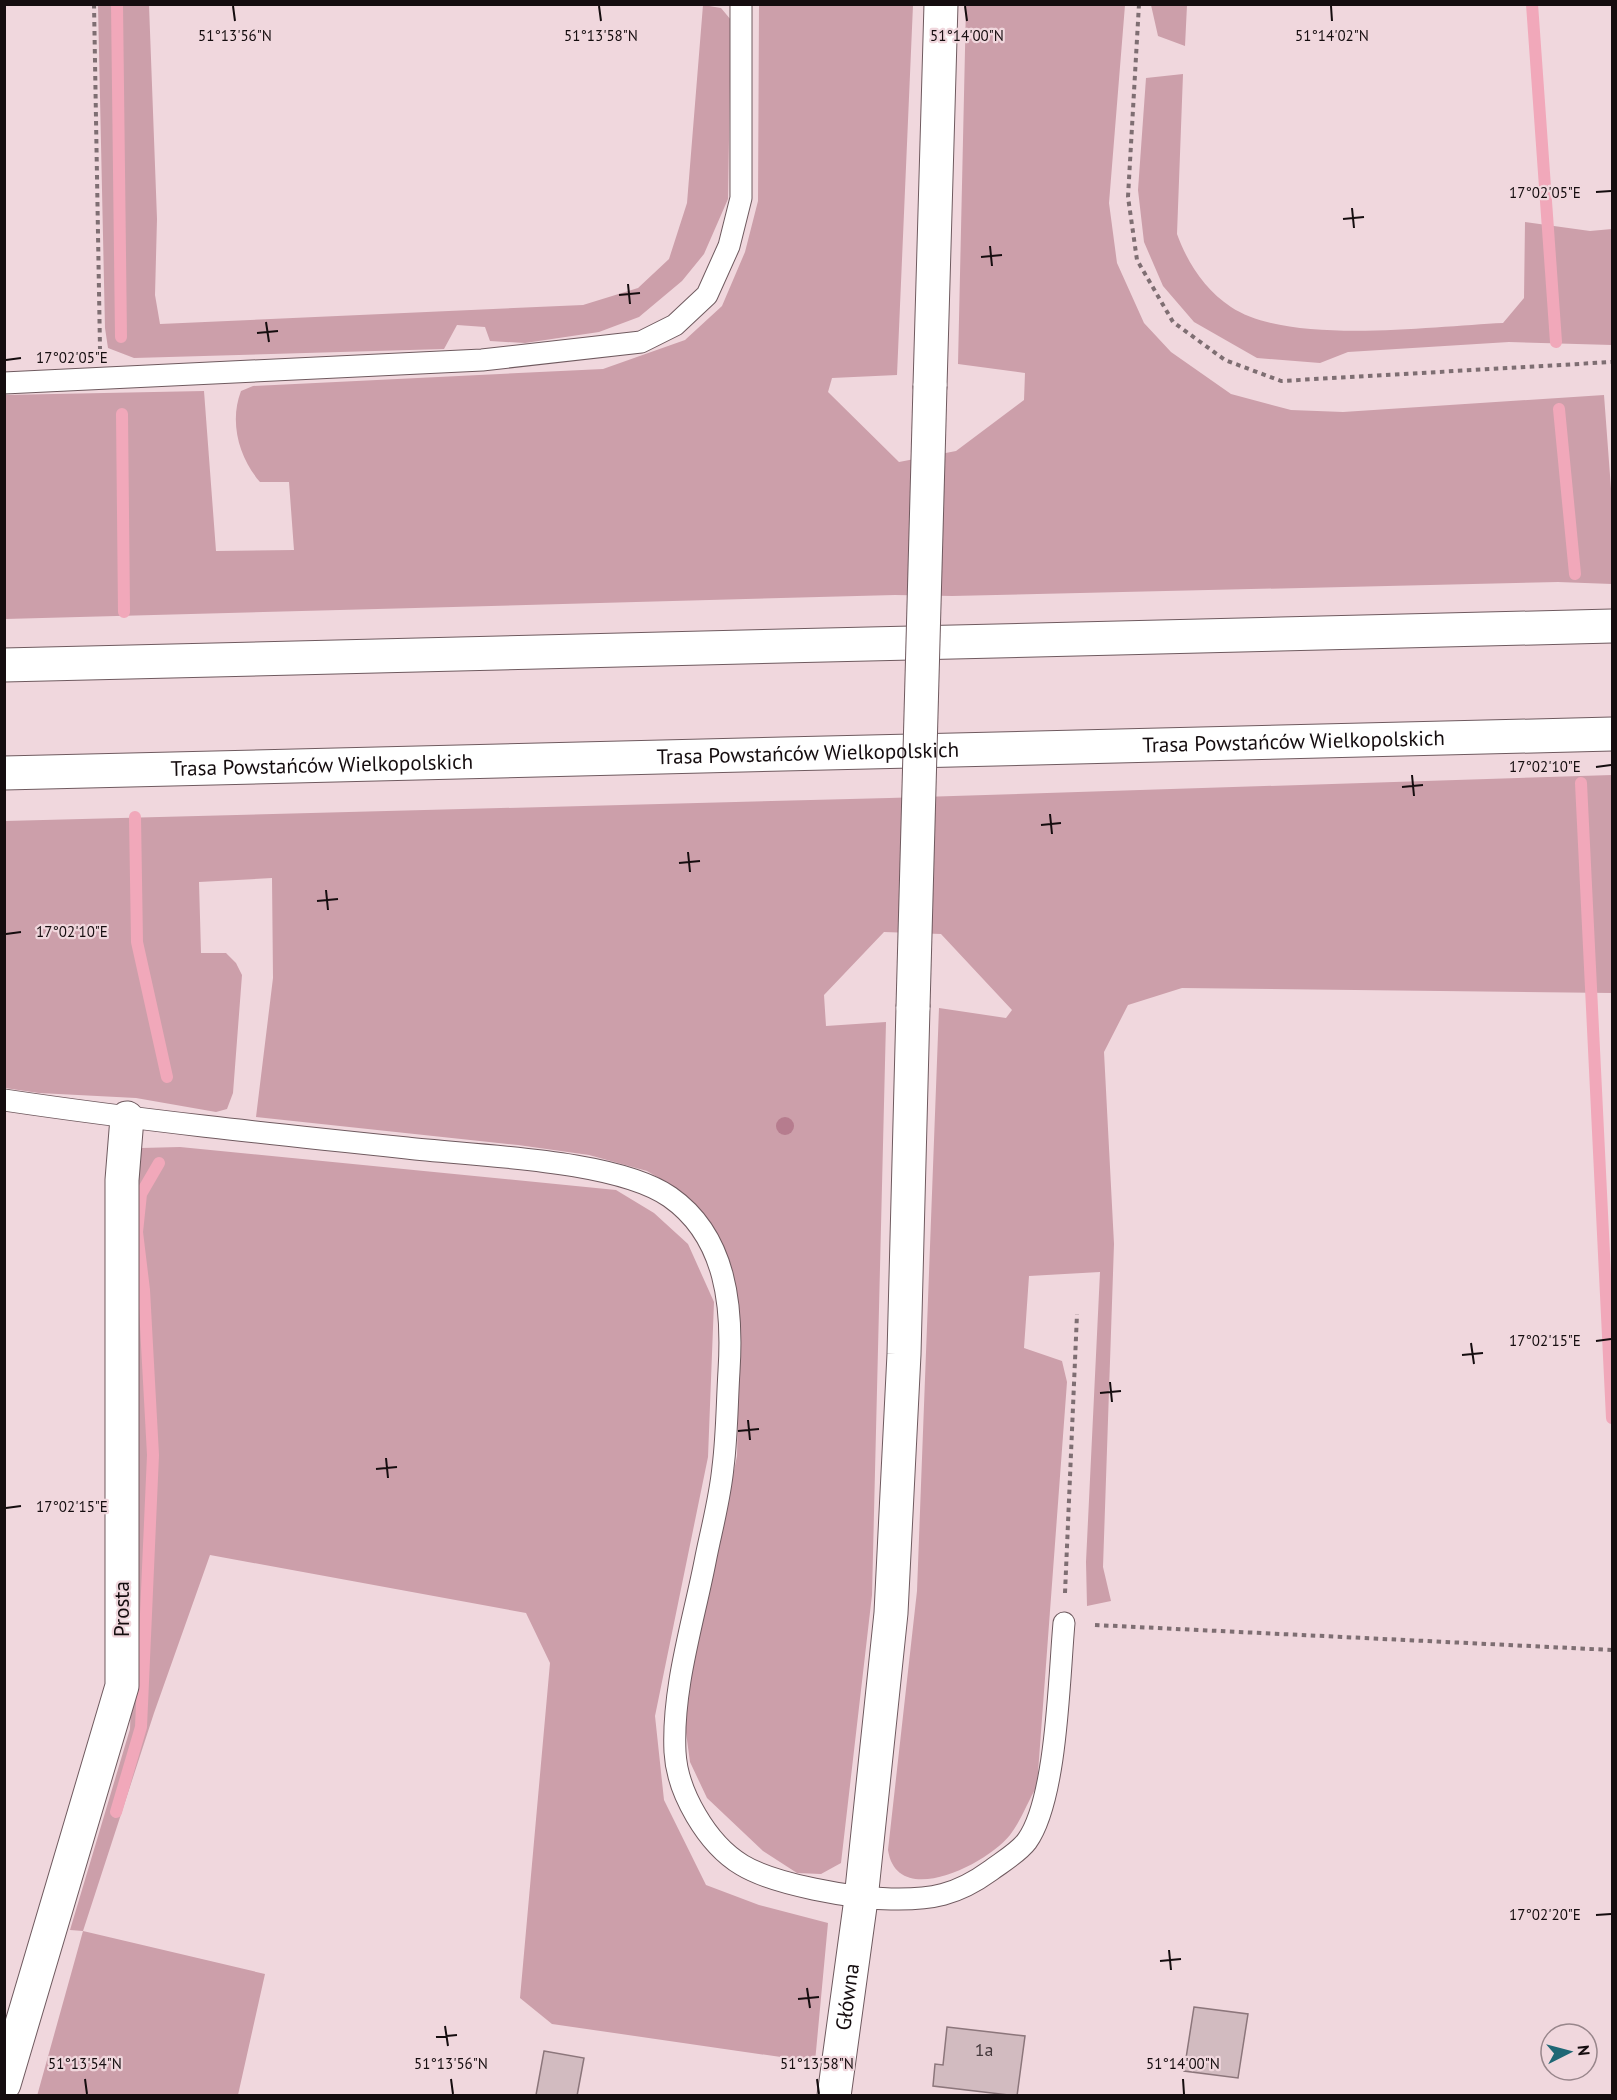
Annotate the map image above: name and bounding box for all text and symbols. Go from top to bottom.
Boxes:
text: 51°13'56"N [198,26,272,45]
text: 51°13'58"N [564,26,638,45]
text: 51°14'00"N [930,26,1004,45]
text: 51°14'02"N [1295,26,1369,45]
text: 17°02'05"E [1509,183,1581,202]
text: 17°02'05"E [36,348,108,367]
street label: Trasa Powstańców Wielkopolskich [1142,724,1445,758]
street label: Trasa Powstańców Wielkopolskich [656,736,959,770]
street label: Trasa Powstańców Wielkopolskich [170,748,474,782]
text: 17°02'10"E [1509,757,1581,776]
text: 17°02'10"E [36,922,108,941]
text: 17°02'15"E [1509,1331,1581,1350]
text: 17°02'15"E [36,1497,108,1516]
street label: Prosta [108,1581,135,1637]
text: 17°02'20"E [1509,1905,1581,1924]
street label: Główna [829,1962,865,2032]
north arrow [1539,2022,1599,2082]
house number: 1a [975,2038,993,2061]
text: N [1573,2044,1594,2057]
text: 51°13'54"N [48,2054,122,2073]
text: 51°13'56"N [414,2054,488,2073]
text: 51°13'58"N [780,2054,854,2073]
text: 51°14'00"N [1146,2054,1220,2073]

